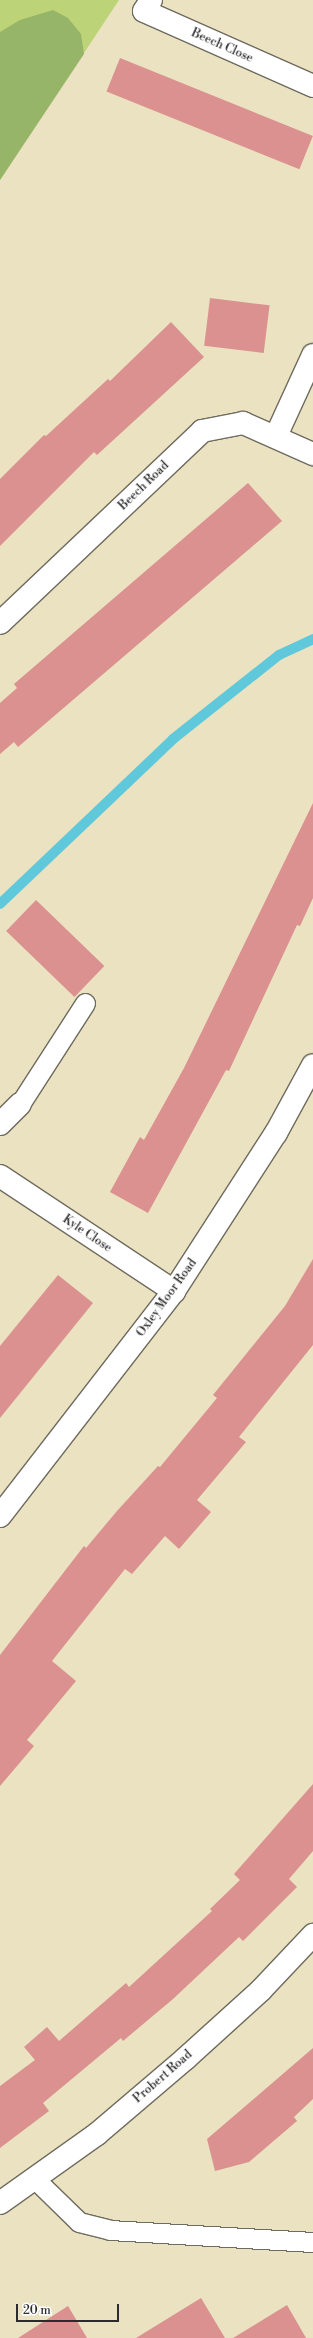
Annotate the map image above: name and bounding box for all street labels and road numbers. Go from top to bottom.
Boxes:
street label: Beech Close [189,26,255,66]
street label: Beech Road [116,459,172,513]
street label: Kyle Close [60,1212,114,1256]
street label: Oxley Moor Road [134,1256,200,1340]
street label: Probert Road [131,2048,195,2106]

